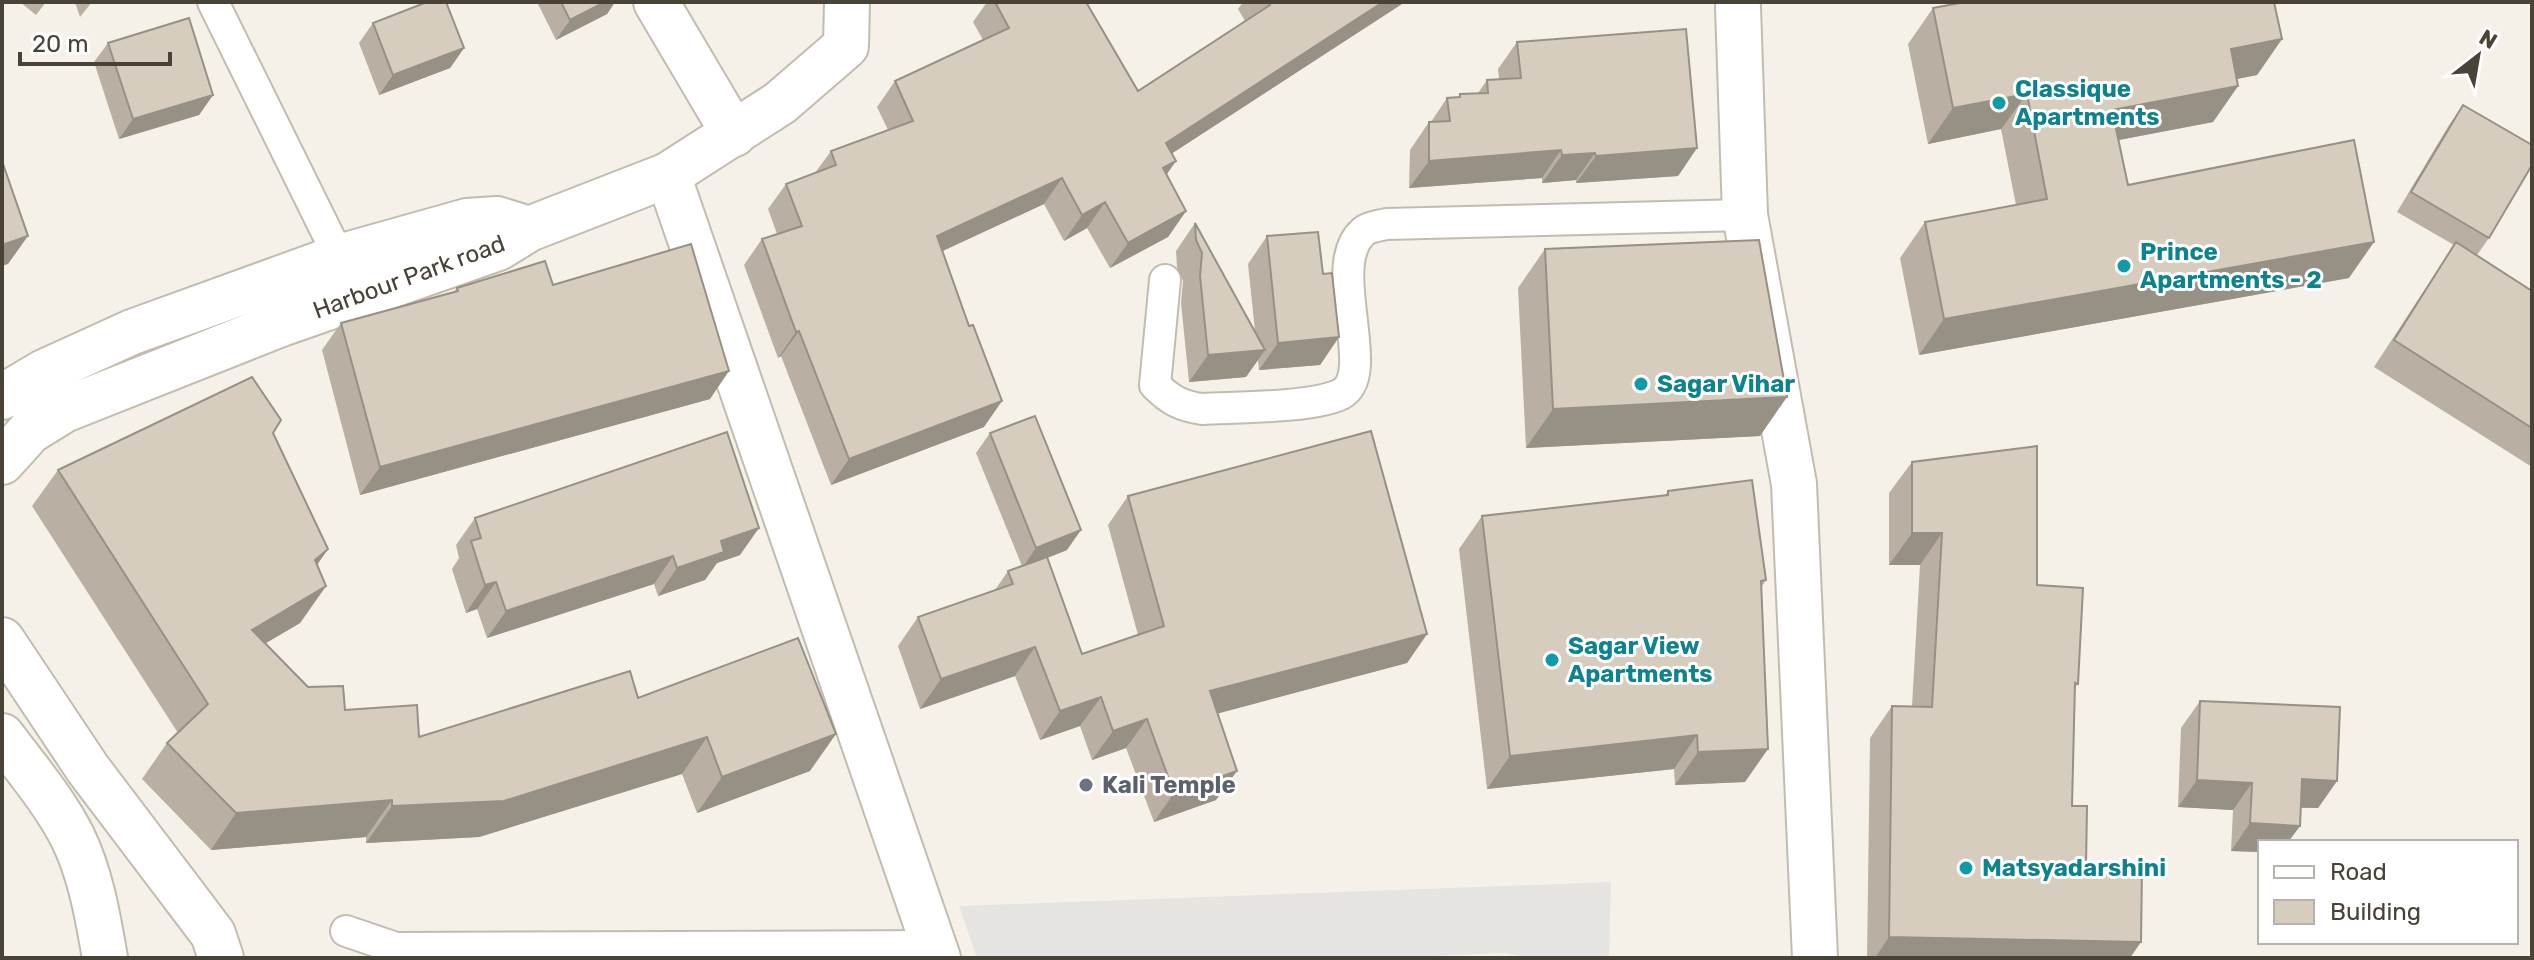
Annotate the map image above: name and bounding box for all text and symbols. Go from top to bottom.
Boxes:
scale bar [20,16,170,66]
north arrow [2438,16,2518,96]
text: N [2474,24,2502,55]
text: 20 m [32,30,89,58]
place label: Classique Apartments [2015,75,2160,131]
marker: Classique Apartments [1990,94,2008,112]
street label: Harbour Park road [309,229,509,325]
place label: Prince Apartments - 2 [2140,238,2322,294]
marker: Prince Apartments - 2 [2115,257,2133,275]
place label: Sagar Vihar [1657,370,1795,398]
marker: Sagar Vihar [1632,375,1650,393]
place label: Sagar View Apartments [1568,632,1713,688]
marker: Sagar View Apartments [1543,651,1561,669]
place label: Kali Temple [1102,771,1236,799]
marker: Kali Temple [1077,776,1095,794]
legend [2258,840,2518,944]
place label: Matsyadarshini [1982,854,2166,882]
text: Road [2330,858,2387,886]
marker: Matsyadarshini [1957,859,1975,877]
text: Building [2330,898,2421,926]

